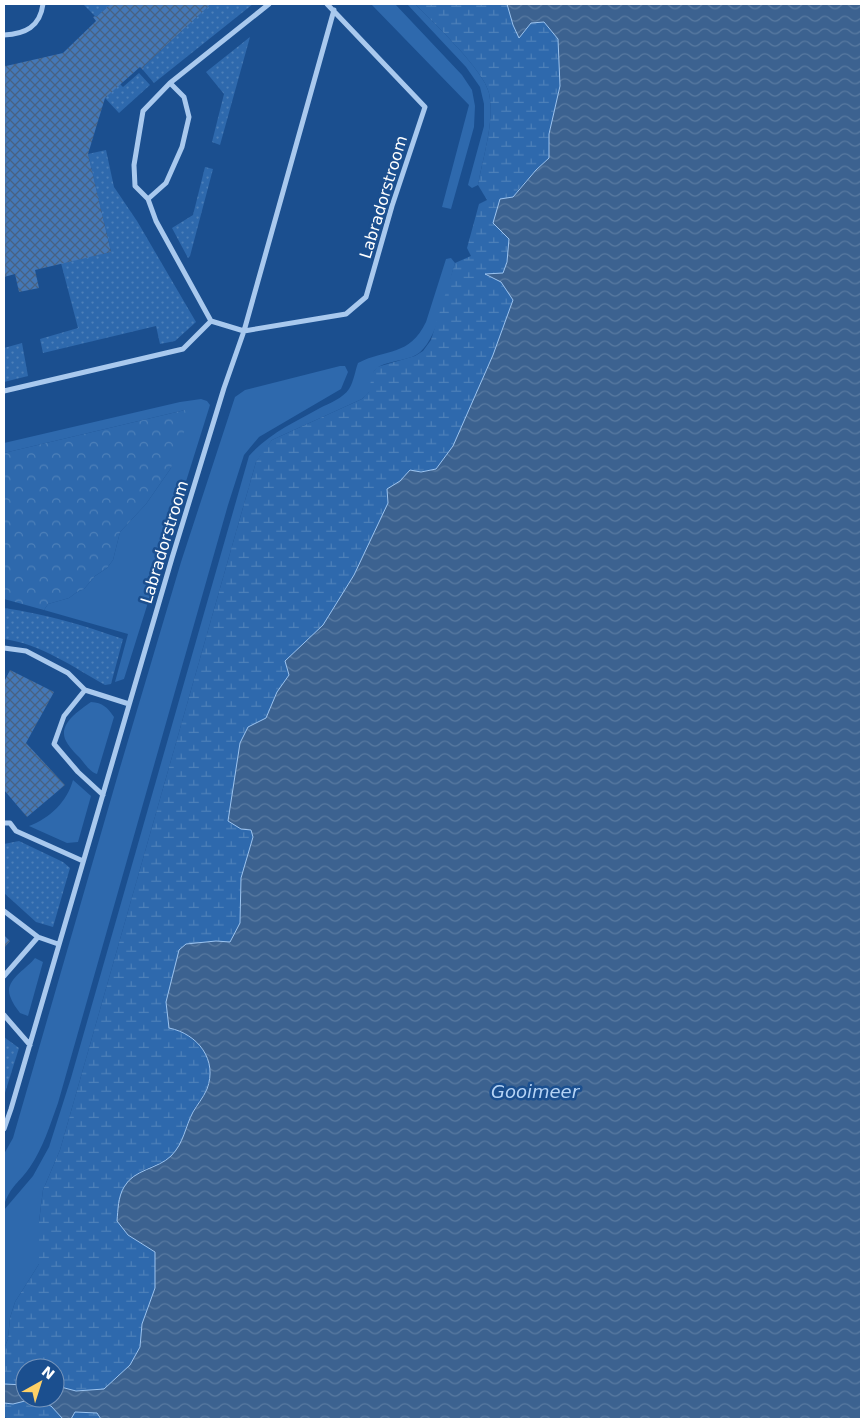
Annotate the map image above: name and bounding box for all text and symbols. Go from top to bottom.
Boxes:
street label: Labradorstroom [356,133,411,261]
street label: Labradorstroom [137,478,192,606]
water label: Gooimeer [491,1081,581,1102]
north arrow [15,1358,65,1408]
text: N [39,1363,58,1383]

